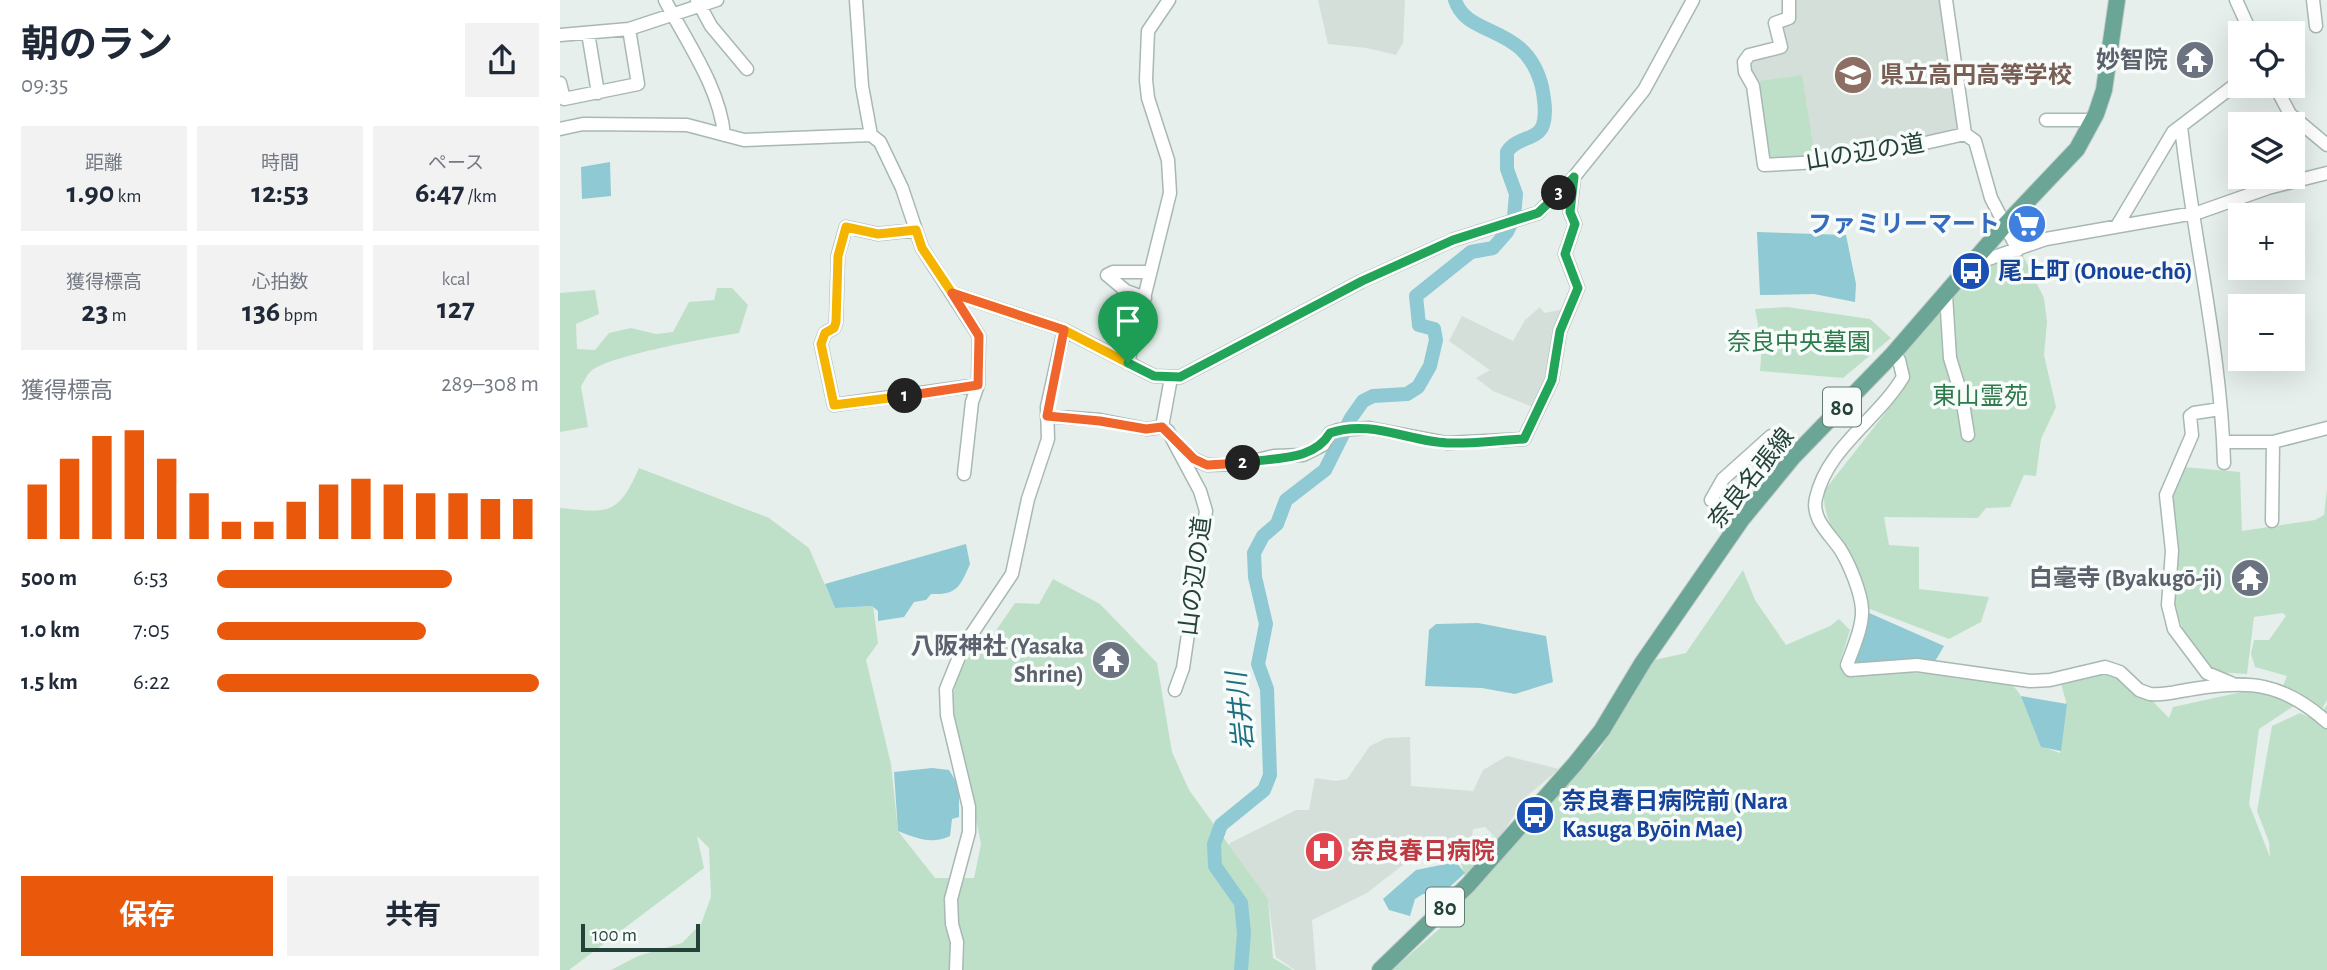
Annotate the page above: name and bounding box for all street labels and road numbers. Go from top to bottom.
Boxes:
street label: 山の辺の道 [1804,130,1926,174]
road number: 80 [1823,388,1861,426]
street label: 奈良名張線 [1703,423,1799,533]
street label: 山の辺の道 [1175,515,1215,637]
road number: 80 [1426,888,1464,926]

